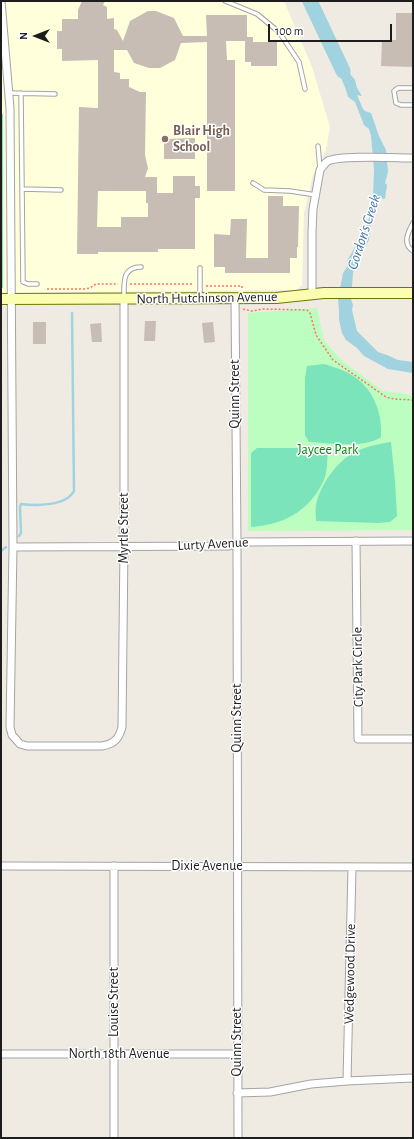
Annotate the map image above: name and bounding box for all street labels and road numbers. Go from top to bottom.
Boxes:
street label: North Hutchinson Avenue [136,288,278,308]
street label: Quinn Street [227,359,243,429]
street label: Myrtle Street [116,493,132,563]
street label: Lurty Avenue [177,534,249,554]
street label: City Park Circle [349,627,367,707]
street label: Quinn Street [229,683,245,753]
street label: Dixie Avenue [171,858,243,874]
street label: Wedgewood Drive [341,924,359,1024]
street label: Louise Street [106,967,122,1037]
street label: Quinn Street [229,1007,245,1077]
street label: North 18th Avenue [69,1046,169,1062]

